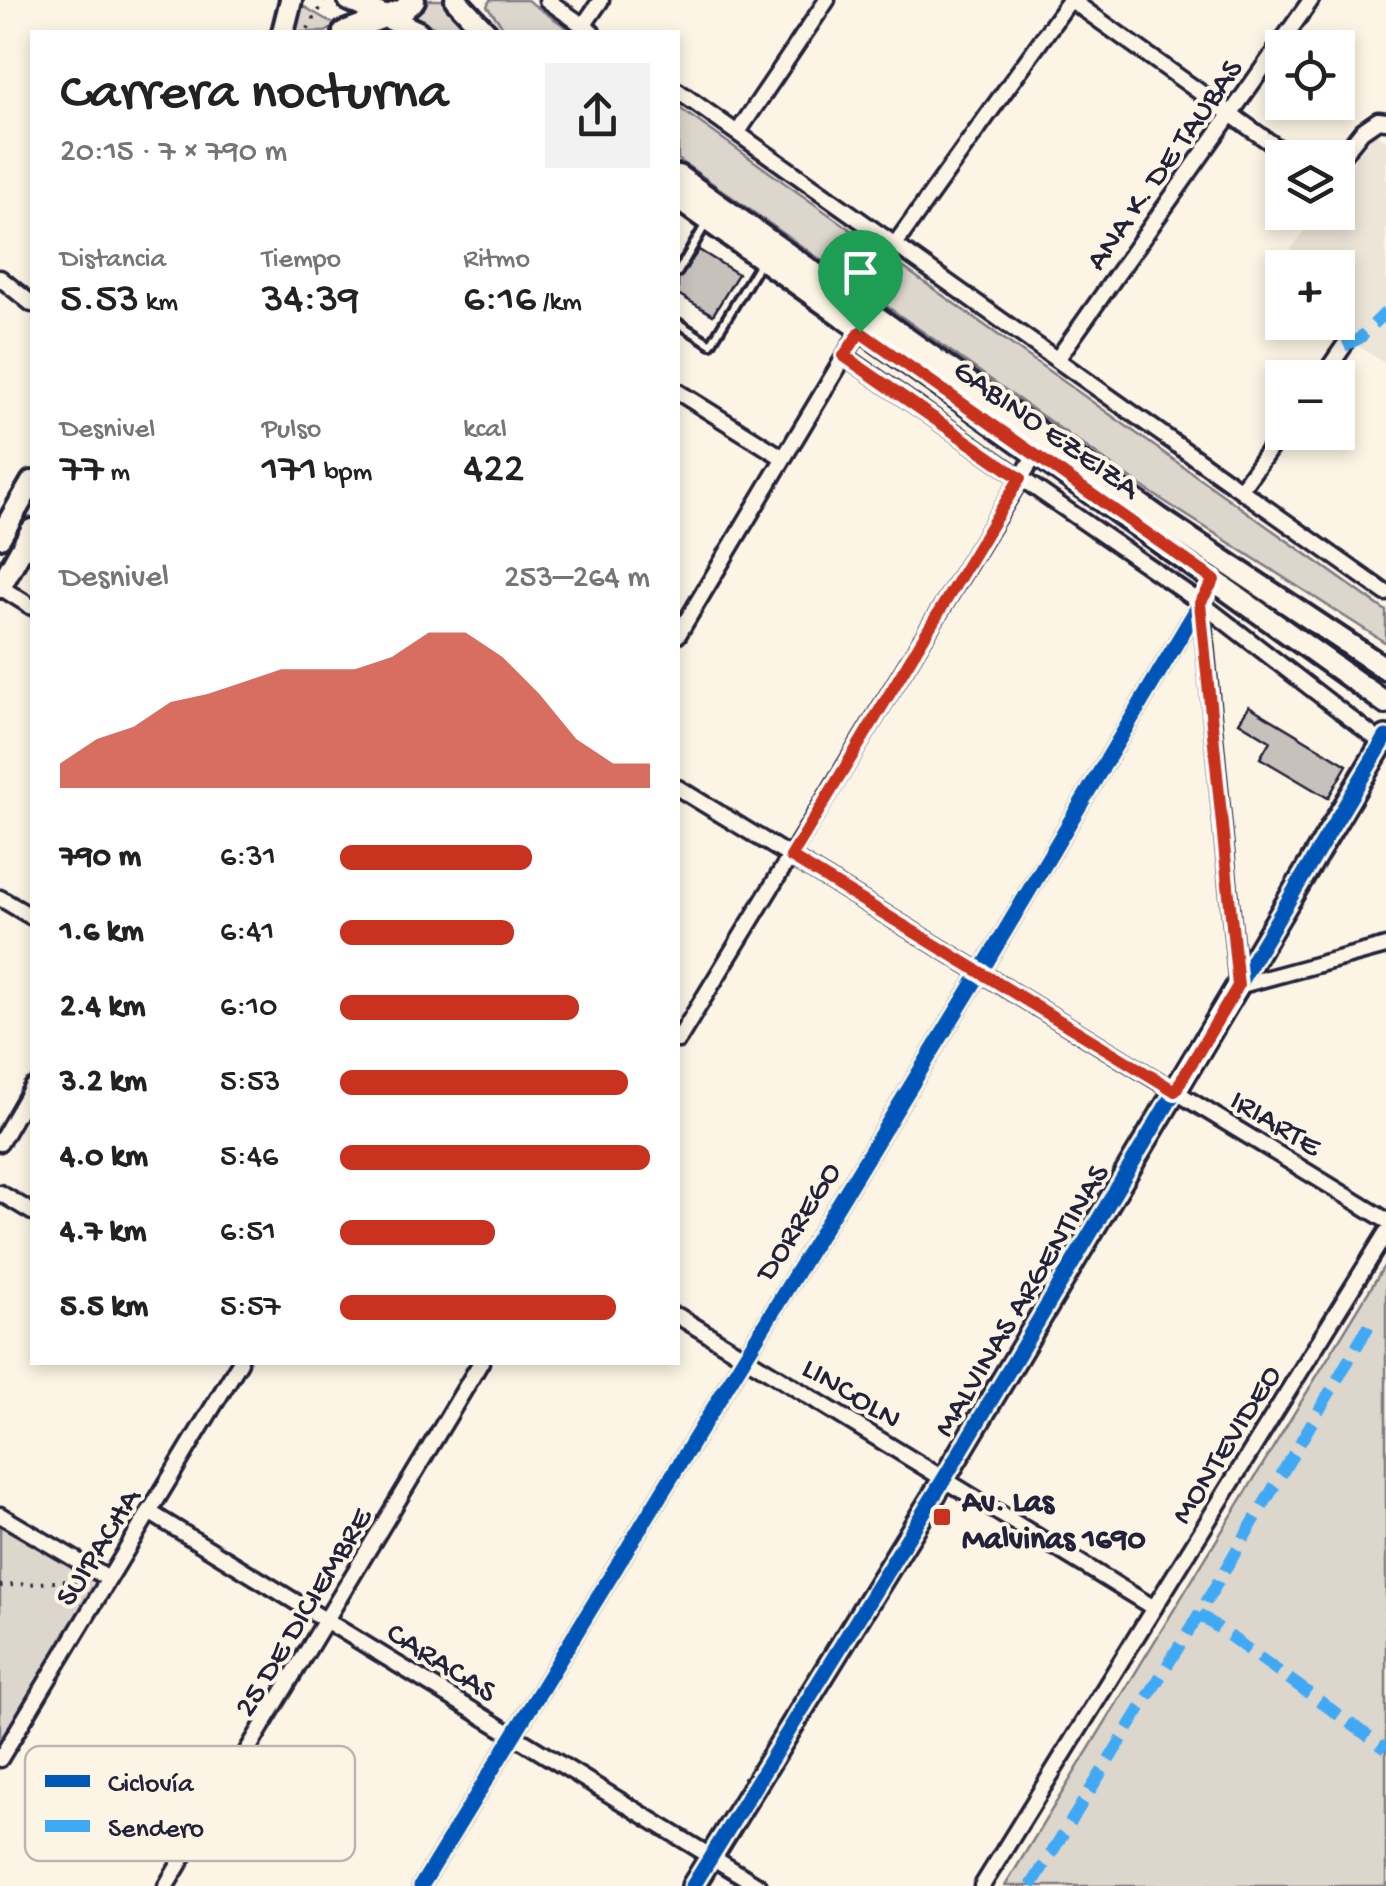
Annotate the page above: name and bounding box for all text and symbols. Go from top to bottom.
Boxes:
map controls [1265,30,1355,450]
button: locate [1265,30,1355,120]
street label: ANA K. DE TAUBAS [1079,53,1253,279]
button: share [545,63,650,168]
text: Carrera nocturna [60,64,448,128]
text: 20:15 · 7 × 790 m [60,134,287,172]
button: layers [1265,140,1355,230]
pin [818,230,903,333]
text: Distancia [60,244,166,277]
text: Tiempo [262,244,341,277]
text: Ritmo [463,244,530,277]
icon: arrive [833,245,888,300]
button: + [1265,250,1355,340]
text: 5.53 [60,277,139,326]
text: 34:39 [262,277,359,326]
text: 6:16 [463,277,536,326]
text: km [139,287,178,320]
text: /km [536,287,582,320]
street label: GABINO EZEIZA [945,353,1147,511]
button: − [1265,360,1355,450]
text: Desnivel [60,414,155,447]
text: Pulso [262,414,321,447]
text: kcal [463,414,507,447]
text: 77 [60,447,104,496]
text: 171 [262,447,317,496]
text: 422 [463,447,524,496]
text: m [104,457,130,490]
text: bpm [317,457,373,490]
text: Desnivel [60,560,169,598]
text: 253–264 m [504,560,650,598]
text: 790 m [60,839,141,877]
text: 6:31 [220,839,276,877]
text: 1.6 km [60,914,144,952]
text: 6:41 [220,914,274,952]
text: 2.4 km [60,989,145,1027]
text: 6:10 [220,989,277,1027]
text: 3.2 km [60,1064,147,1102]
text: 5:53 [220,1064,280,1102]
street label: IRIARTE [1222,1083,1328,1168]
text: 4.0 km [60,1139,148,1177]
text: 5:46 [220,1139,278,1177]
street label: DORREGO [748,1156,852,1291]
street label: MALVINAS ARGENTINAS [927,1158,1120,1445]
text: 4.7 km [60,1214,146,1252]
text: 6:51 [220,1214,276,1252]
text: 5.5 km [60,1289,148,1327]
text: 5:57 [220,1289,280,1327]
street label: LINCOLN [794,1351,907,1440]
street label: MONTEVIDEO [1164,1359,1292,1532]
street label: SUIPACHA [49,1481,152,1615]
place label: Av. Las Malvinas 1690 [961,1485,1146,1560]
street label: 25 DE DICIEMBRE [228,1501,383,1725]
marker: Av. Las Malvinas 1690 [931,1506,953,1528]
street label: CARACAS [378,1616,503,1713]
legend [25,1746,355,1861]
text: Ciclovía [108,1769,195,1802]
text: Sendero [108,1814,204,1847]

